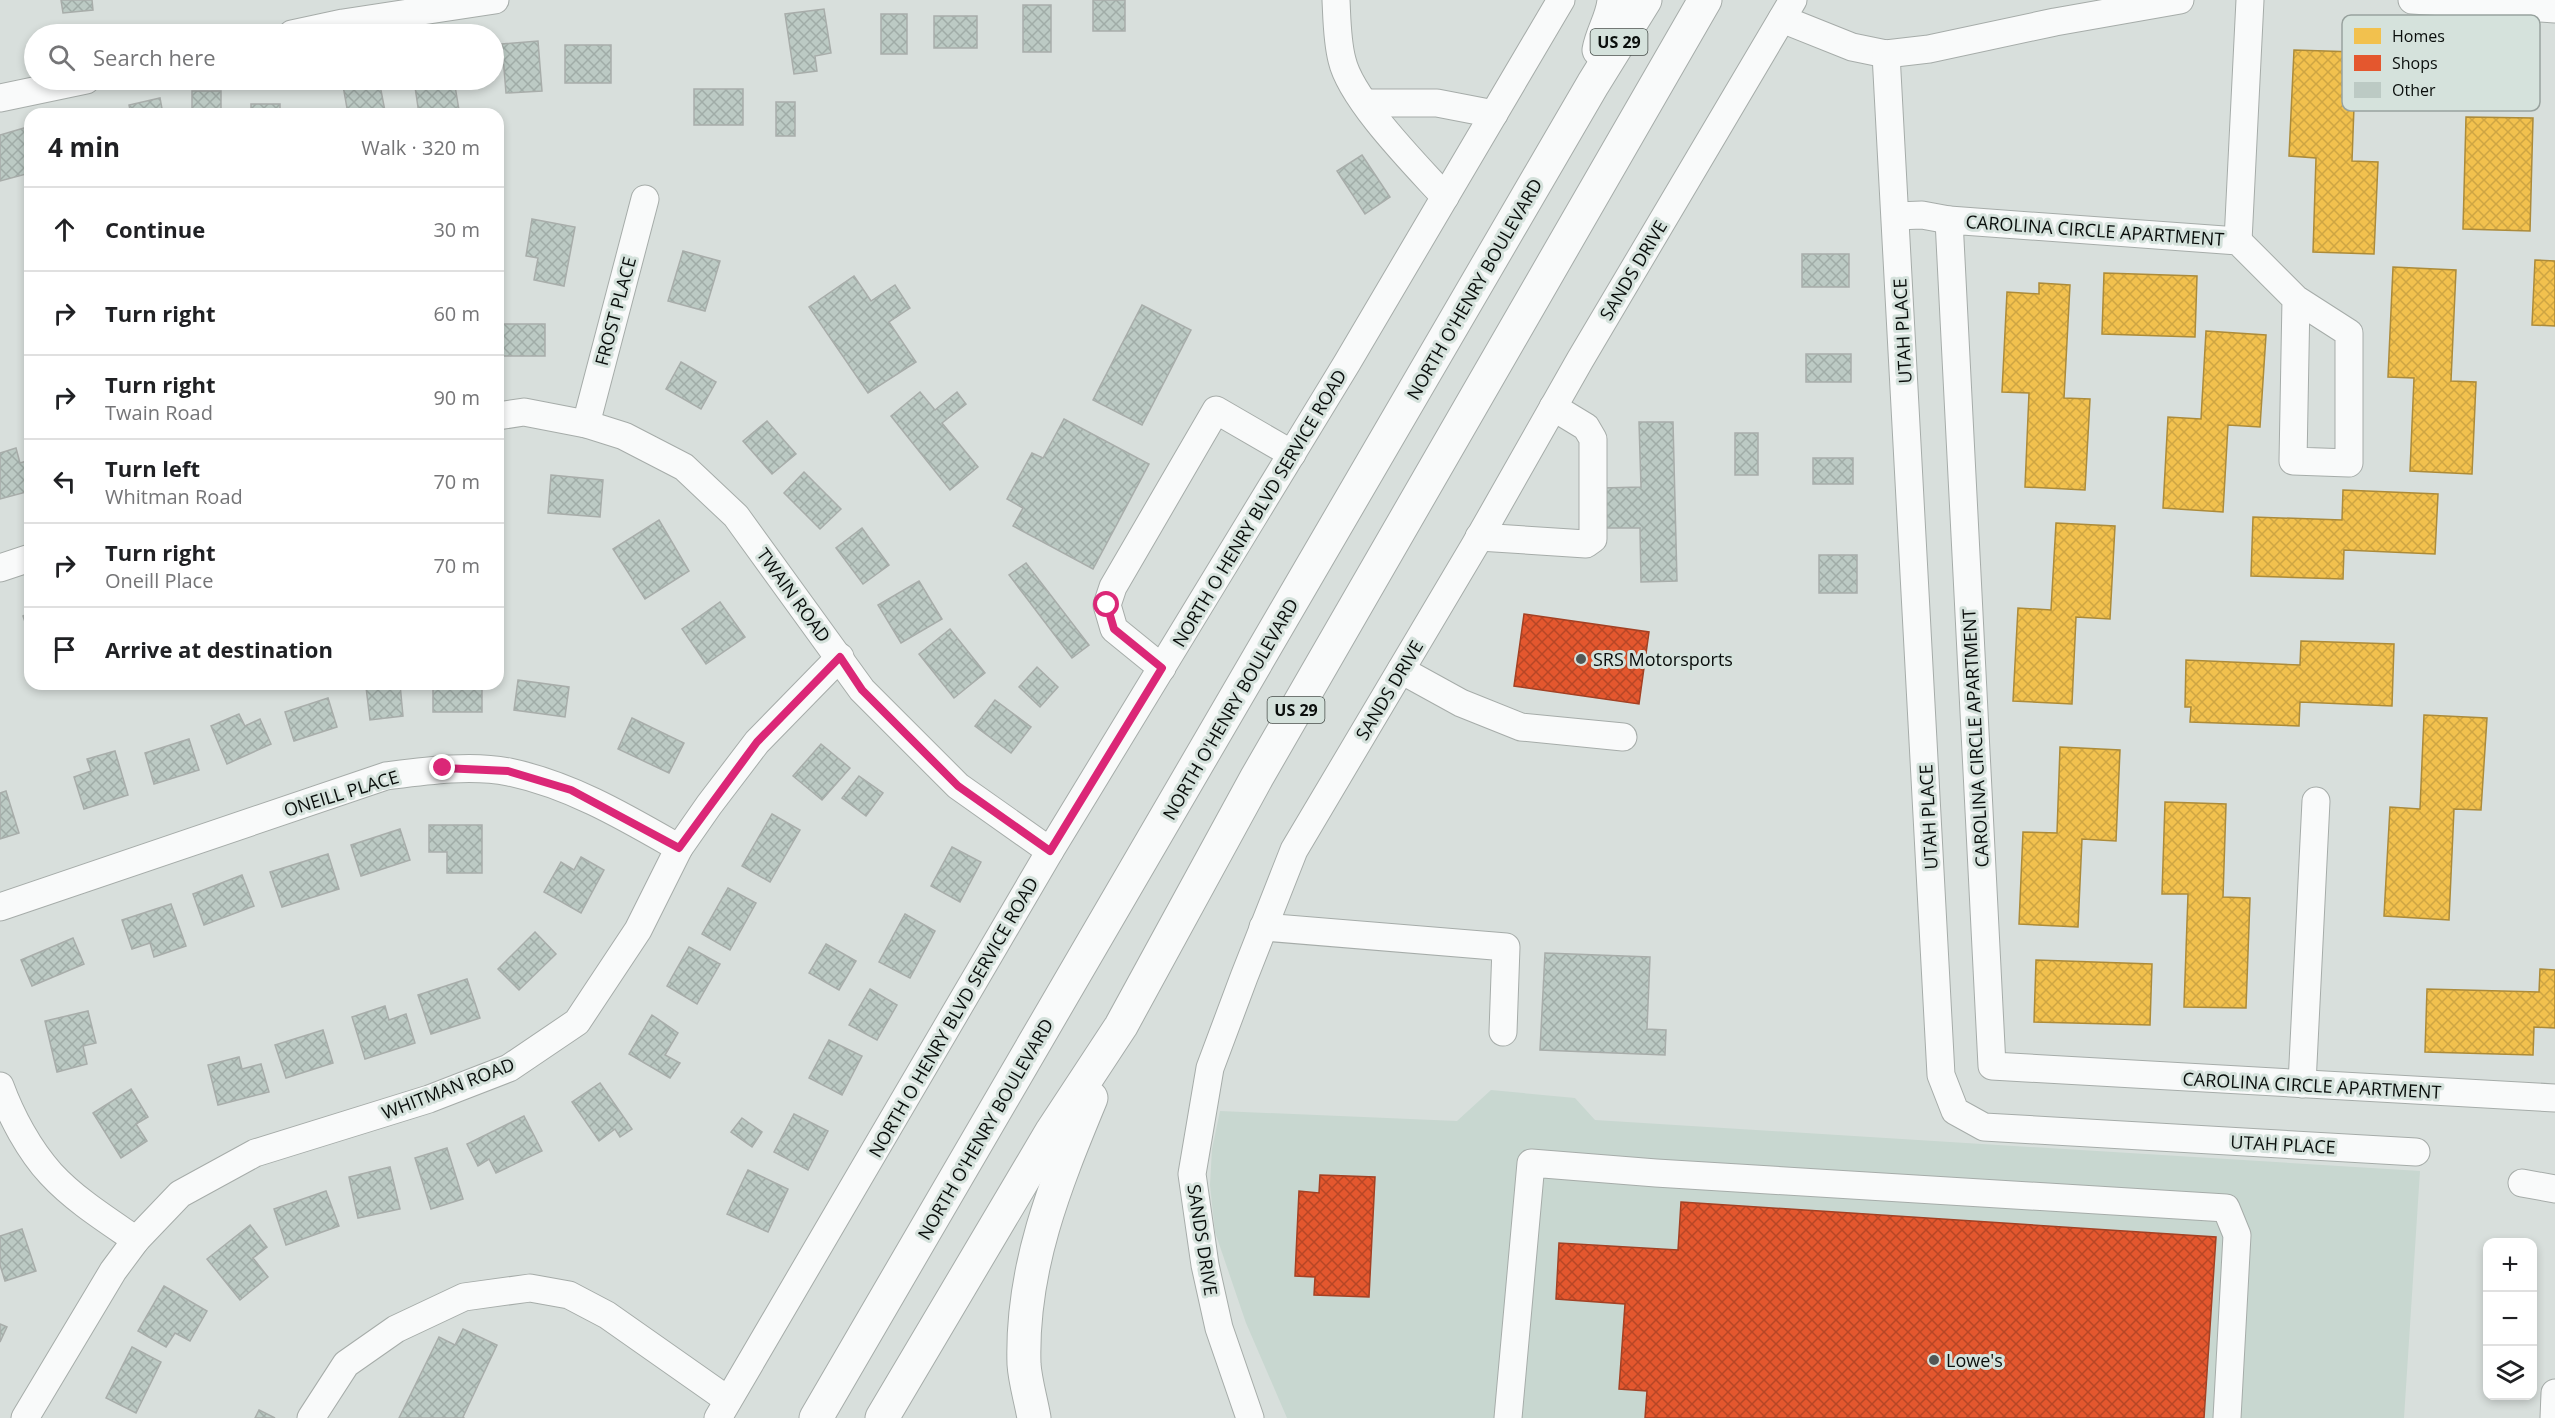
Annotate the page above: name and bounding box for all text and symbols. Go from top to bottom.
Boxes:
legend [2342,15,2540,111]
search box [24,24,504,90]
text: Homes [2392,25,2445,47]
road number: US 29 [1590,29,1648,55]
icon: search [45,41,78,74]
text: Search here [93,42,216,72]
text: Shops [2392,52,2438,74]
text: Other [2392,79,2436,101]
text: 4 min [48,129,120,165]
text: Walk · 320 m [361,134,480,161]
street label: NORTH O'HENRY BOULEVARD [1401,174,1547,404]
street label: CAROLINA CIRCLE APARTMENT [1965,209,2225,251]
icon: ahead [48,213,81,246]
text: Continue [105,214,205,244]
text: 30 m [433,216,480,243]
street label: SANDS DRIVE [1594,216,1672,324]
street label: FROST PLACE [589,254,641,368]
street label: UTAH PLACE [1887,278,1917,384]
icon: right [48,297,81,330]
text: Turn right [105,298,216,328]
text: 60 m [433,300,480,327]
street label: NORTH O HENRY BLVD SERVICE ROAD [1166,365,1352,651]
text: Turn right [105,369,216,399]
icon: right [48,381,81,414]
text: 90 m [433,384,480,411]
text: Twain Road [105,399,213,426]
text: Turn left [105,453,200,483]
icon: left [48,465,81,498]
text: 70 m [433,468,480,495]
text: Whitman Road [105,483,243,510]
text: Turn right [105,537,216,567]
street label: TWAIN ROAD [752,543,836,647]
icon: right [48,549,81,582]
text: 70 m [433,552,480,579]
text: Oneill Place [105,567,213,594]
route start [1093,591,1119,617]
street label: NORTH O'HENRY BOULEVARD [1157,594,1303,824]
street label: CAROLINA CIRCLE APARTMENT [1956,608,1994,868]
icon: arrive [48,633,81,666]
text: Arrive at destination [105,634,333,664]
street label: SANDS DRIVE [1350,636,1428,744]
place label: SRS Motorsports [1593,647,1733,671]
marker: SRS Motorsports [1574,652,1588,666]
road number: US 29 [1268,697,1324,723]
route end [429,754,455,780]
street label: ONEILL PLACE [281,764,401,822]
street label: UTAH PLACE [1913,764,1943,870]
street label: NORTH O HENRY BLVD SERVICE ROAD [863,873,1043,1161]
street label: NORTH O'HENRY BOULEVARD [912,1014,1058,1244]
street label: WHITMAN ROAD [378,1052,518,1124]
street label: CAROLINA CIRCLE APARTMENT [2182,1066,2442,1104]
street label: UTAH PLACE [2230,1129,2336,1159]
street label: SANDS DRIVE [1182,1183,1224,1297]
map controls [2483,1238,2537,1400]
button: + [2483,1238,2537,1292]
button: − [2483,1292,2537,1346]
button: layers [2483,1346,2537,1400]
place label: Lowe's [1946,1348,2003,1372]
marker: Lowe's [1927,1353,1941,1367]

